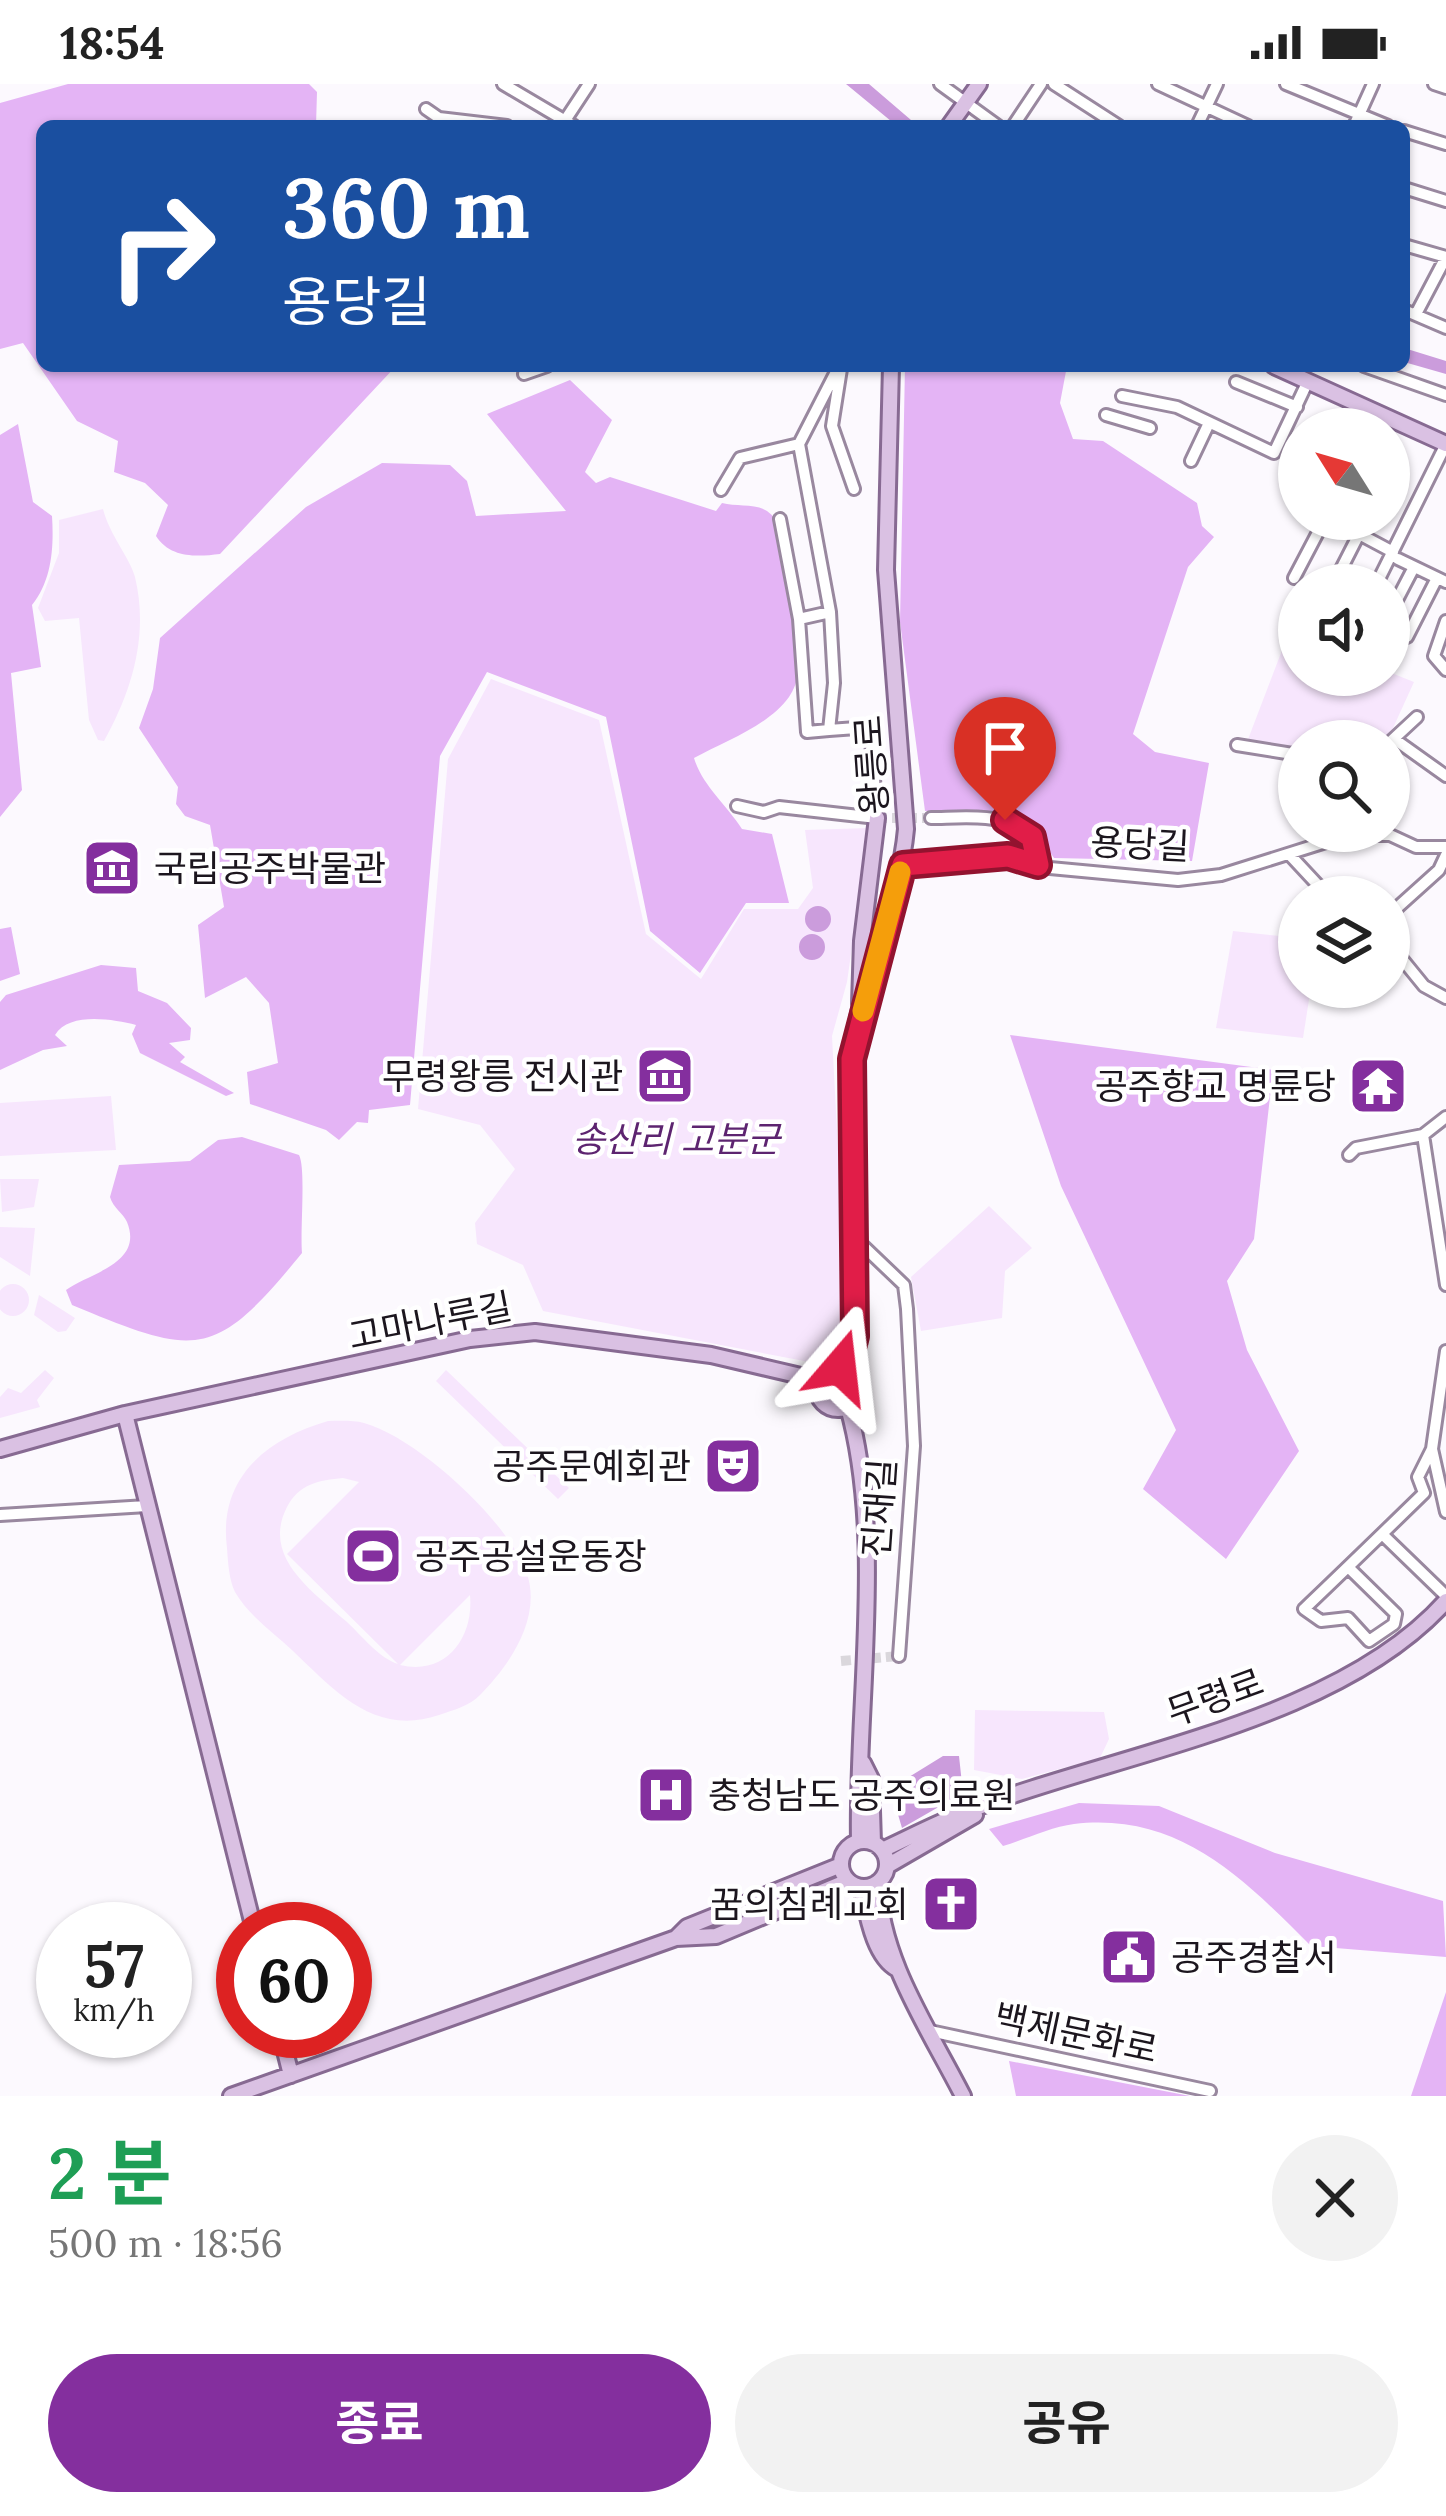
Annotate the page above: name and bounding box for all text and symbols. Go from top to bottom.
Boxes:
text: 18:54 [60,14,165,71]
text: 360 m [282,153,530,261]
icon: right [84,168,240,324]
text: 용당길 [282,267,431,336]
north arrow [1278,408,1410,540]
map controls [1278,408,1410,1008]
button: sound [1278,564,1410,696]
pin [954,697,1056,820]
street label: 왕릉로 [845,714,897,816]
icon: arrive [972,715,1038,781]
button: search [1278,720,1410,852]
street label: 용당길 [1089,818,1191,870]
museum icon: 국립공주박물관 [81,837,143,899]
place label: 국립공주박물관 [154,845,386,891]
button: layers [1278,876,1410,1008]
museum icon: 무령왕릉 전시관 [634,1045,696,1107]
place label: 무령왕릉 전시관 [382,1053,623,1099]
temple icon: 공주향교 명륜당 [1347,1055,1409,1117]
place label: 공주향교 명륜당 [1095,1063,1336,1109]
park label: 송산리 고분군 [572,1116,783,1162]
street label: 고마나루길 [344,1283,516,1359]
position arrow [777,1304,903,1430]
theatre icon: 공주문예회관 [702,1435,764,1497]
place label: 공주문예회관 [492,1443,691,1489]
street label: 진재길 [853,1457,905,1559]
sports icon: 공주공설운동장 [342,1525,404,1587]
place label: 공주공설운동장 [415,1533,647,1579]
street label: 무령로 [1160,1658,1270,1736]
hospital icon: 충청남도 공주의료원 [635,1764,697,1826]
place label: 충청남도 공주의료원 [708,1772,1016,1818]
church icon: 꿈의침례교회 [920,1873,982,1935]
place label: 꿈의침례교회 [710,1881,909,1927]
speed limit sign: 60 [216,1902,372,2058]
public building icon: 공주경찰서 [1098,1926,1160,1988]
text: 57 [84,1927,144,2003]
place label: 공주경찰서 [1171,1934,1337,1980]
text: km/h [73,1991,155,2029]
street label: 백제문화로 [990,1993,1162,2073]
text: 2 분 [48,2127,172,2219]
button: close [1272,2135,1398,2261]
text: 500 m · 18:56 [48,2218,283,2268]
button: 종료 [48,2354,711,2492]
button: 공유 [735,2354,1398,2492]

